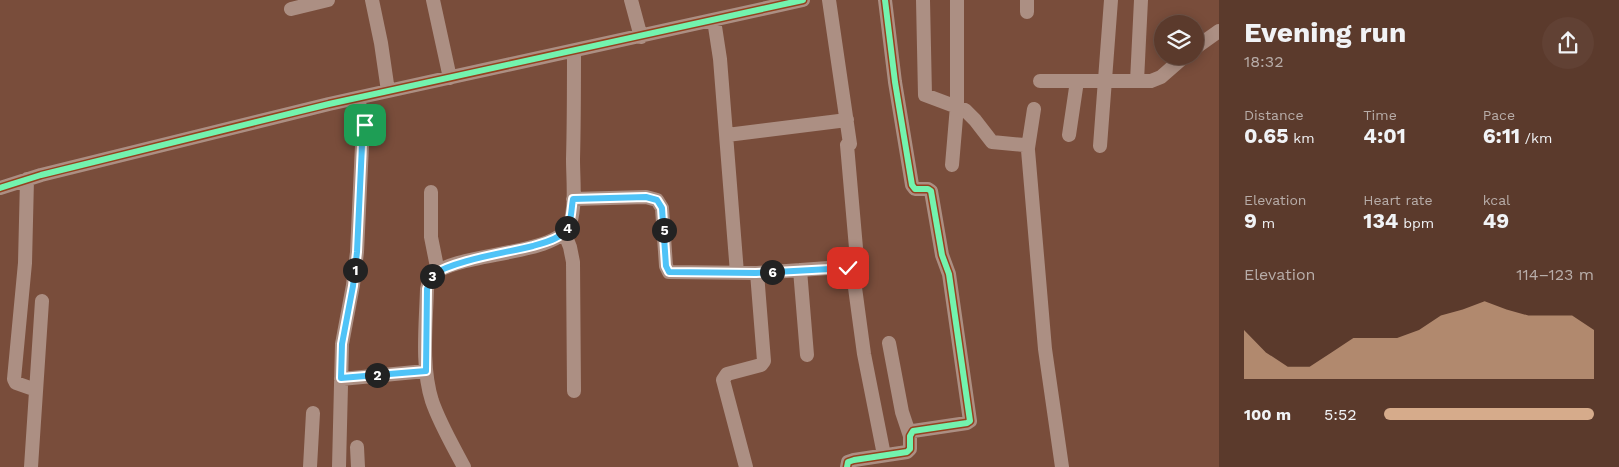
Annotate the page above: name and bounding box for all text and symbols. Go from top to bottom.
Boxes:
map controls [1154,15,1204,65]
button: layers [1154,15,1204,65]
text: Evening run [1244,16,1406,49]
button: share [1542,17,1594,69]
text: 18:32 [1244,52,1284,71]
pin [344,104,386,146]
text: Distance [1244,107,1304,123]
text: Time [1363,107,1397,123]
text: Pace [1483,107,1515,123]
icon: arrive [351,111,379,139]
text: 0.65 [1244,123,1288,148]
text: 4:01 [1363,123,1406,148]
text: 6:11 [1483,123,1520,148]
text: km [1288,130,1315,146]
text: /km [1520,130,1552,146]
text: Elevation [1244,192,1307,208]
text: Heart rate [1363,192,1433,208]
text: kcal [1483,192,1510,208]
text: 9 [1244,208,1257,233]
text: 134 [1363,208,1398,233]
text: 49 [1483,208,1509,233]
text: m [1257,215,1275,231]
text: bpm [1398,215,1434,231]
pin: 4 [554,216,580,240]
pin: 5 [652,218,676,242]
text: 4 [563,220,572,236]
text: 5 [660,222,669,238]
pin [827,247,869,289]
icon: check [834,254,862,282]
pin: 1 [342,258,368,282]
pin: 6 [760,260,784,284]
text: 1 [352,262,359,278]
pin: 3 [420,264,444,288]
text: 6 [768,264,777,280]
text: Elevation [1244,265,1315,284]
text: 114–123 m [1516,265,1594,284]
text: 3 [428,268,437,284]
pin: 2 [364,362,390,388]
text: 2 [373,367,382,383]
text: 100 m [1244,405,1291,424]
text: 5:52 [1324,405,1357,424]

